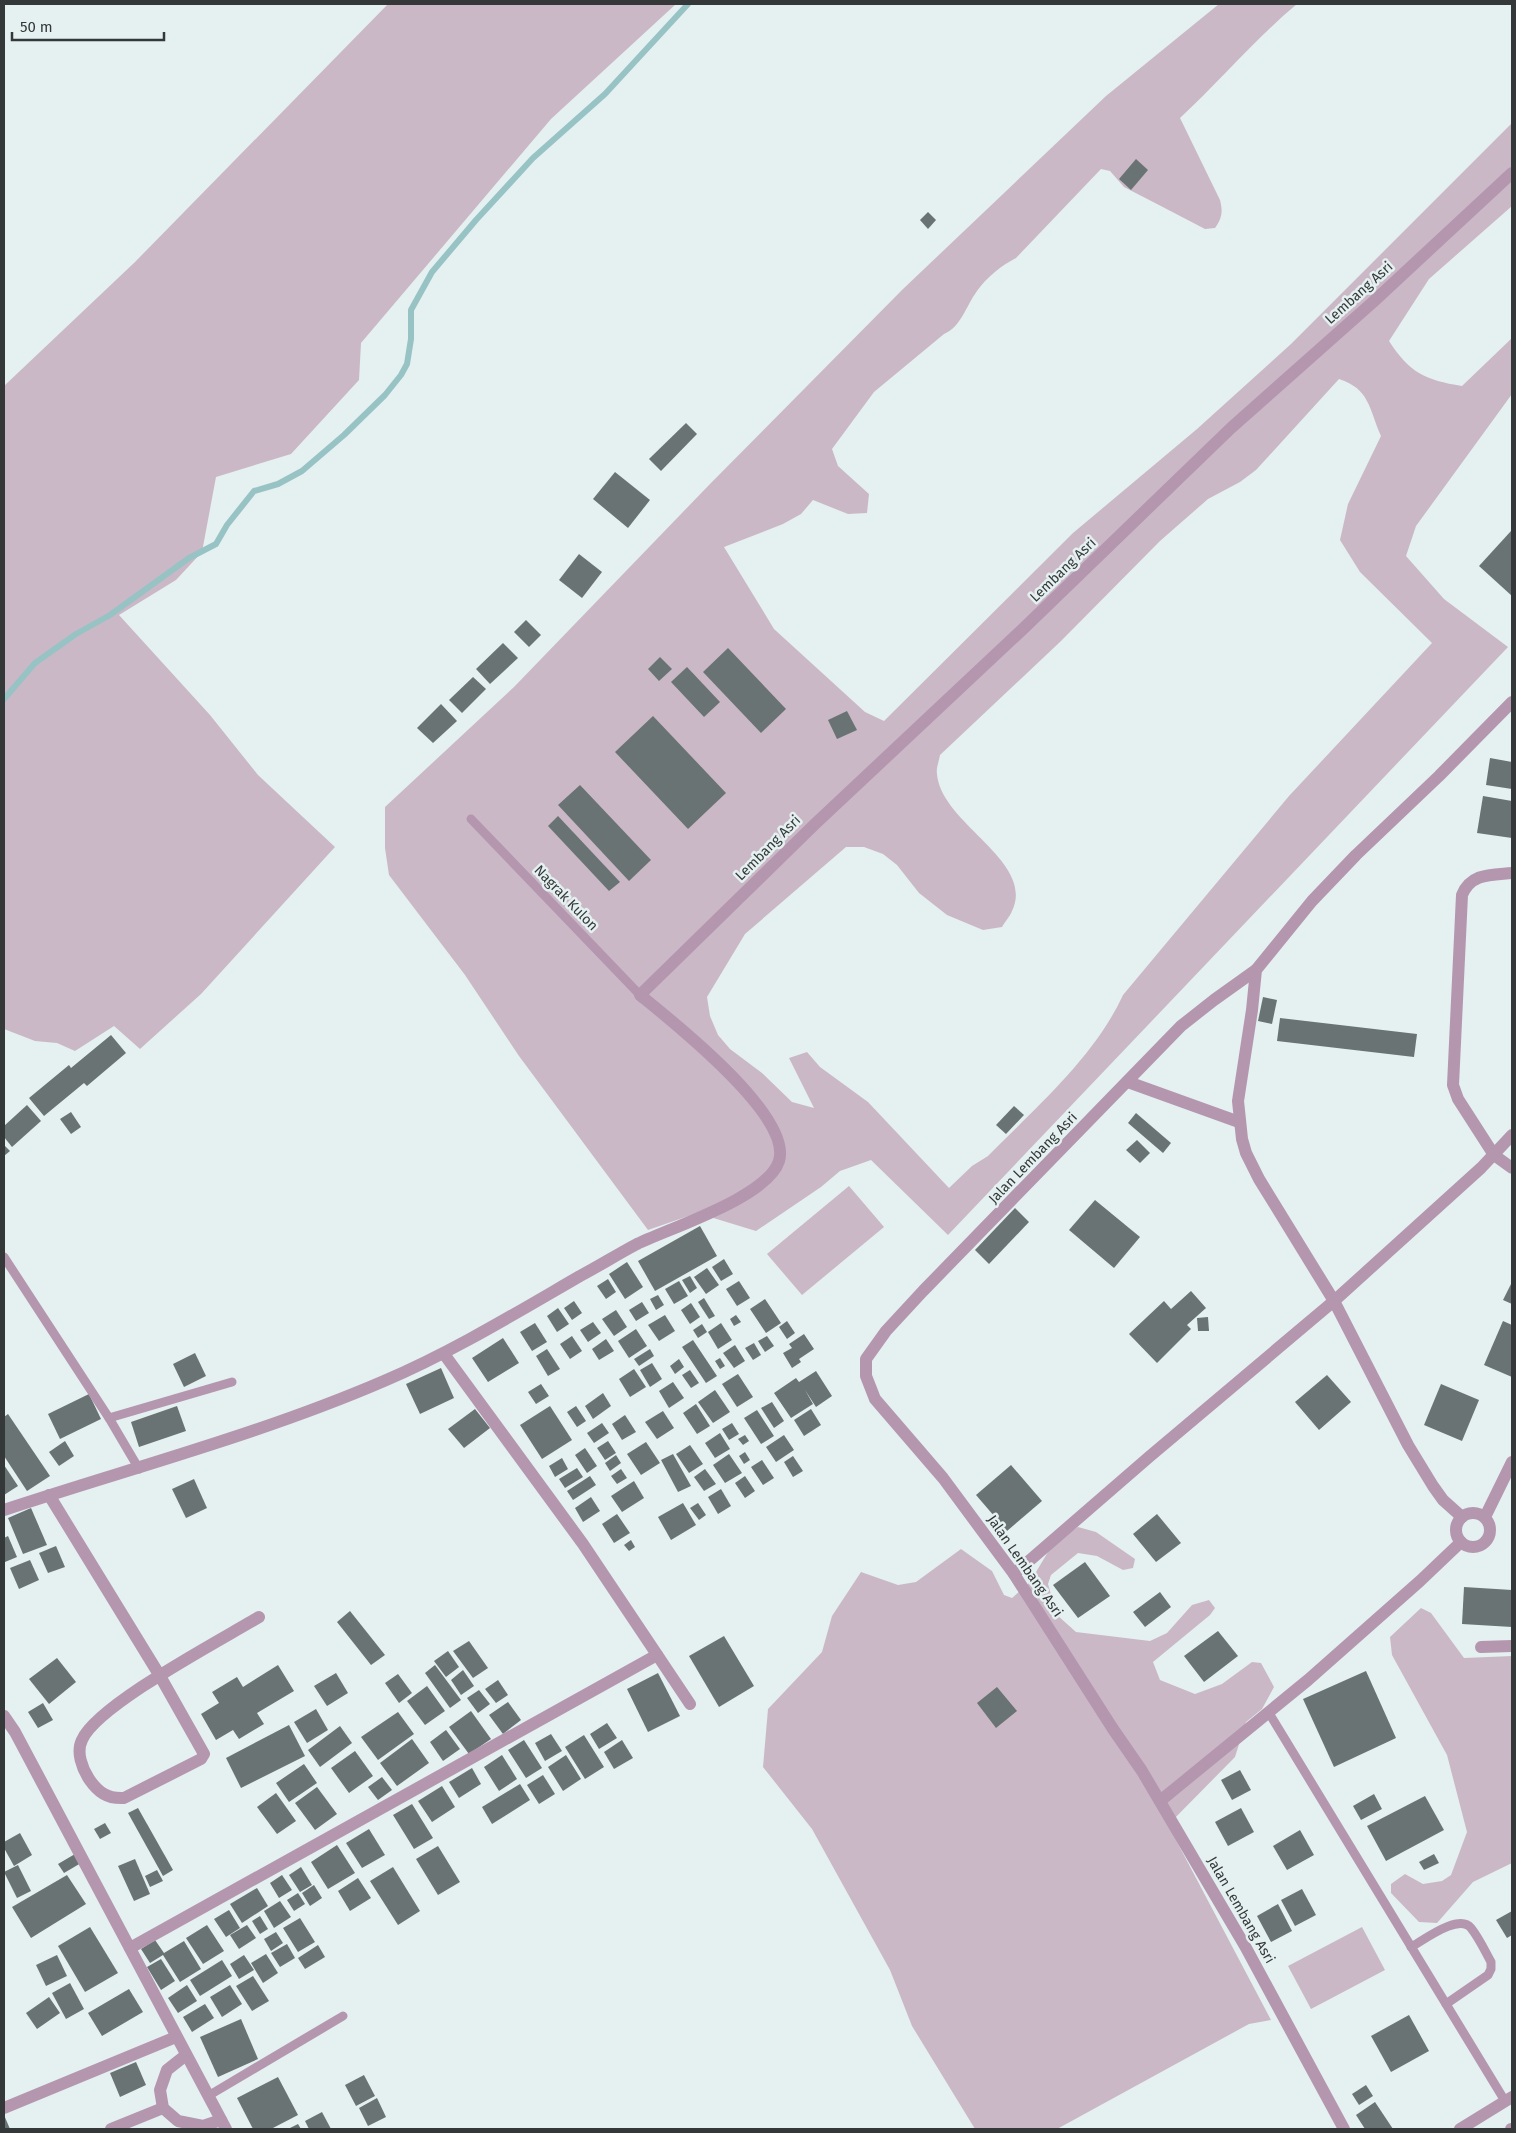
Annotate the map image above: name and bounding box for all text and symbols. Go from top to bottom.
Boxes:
scale bar [12,10,165,42]
text: 50 m [20,18,53,36]
street label: Lembang Asri [1322,258,1396,328]
street label: Lembang Asri [1026,534,1100,606]
street label: Lembang Asri [732,812,804,884]
street label: Nagrak Kulon [531,862,601,934]
street label: Jalan Lembang Asri [985,1109,1081,1207]
street label: Jalan Lembang Asri [983,1512,1067,1620]
street label: Jalan Lembang Asri [1204,1854,1278,1966]

